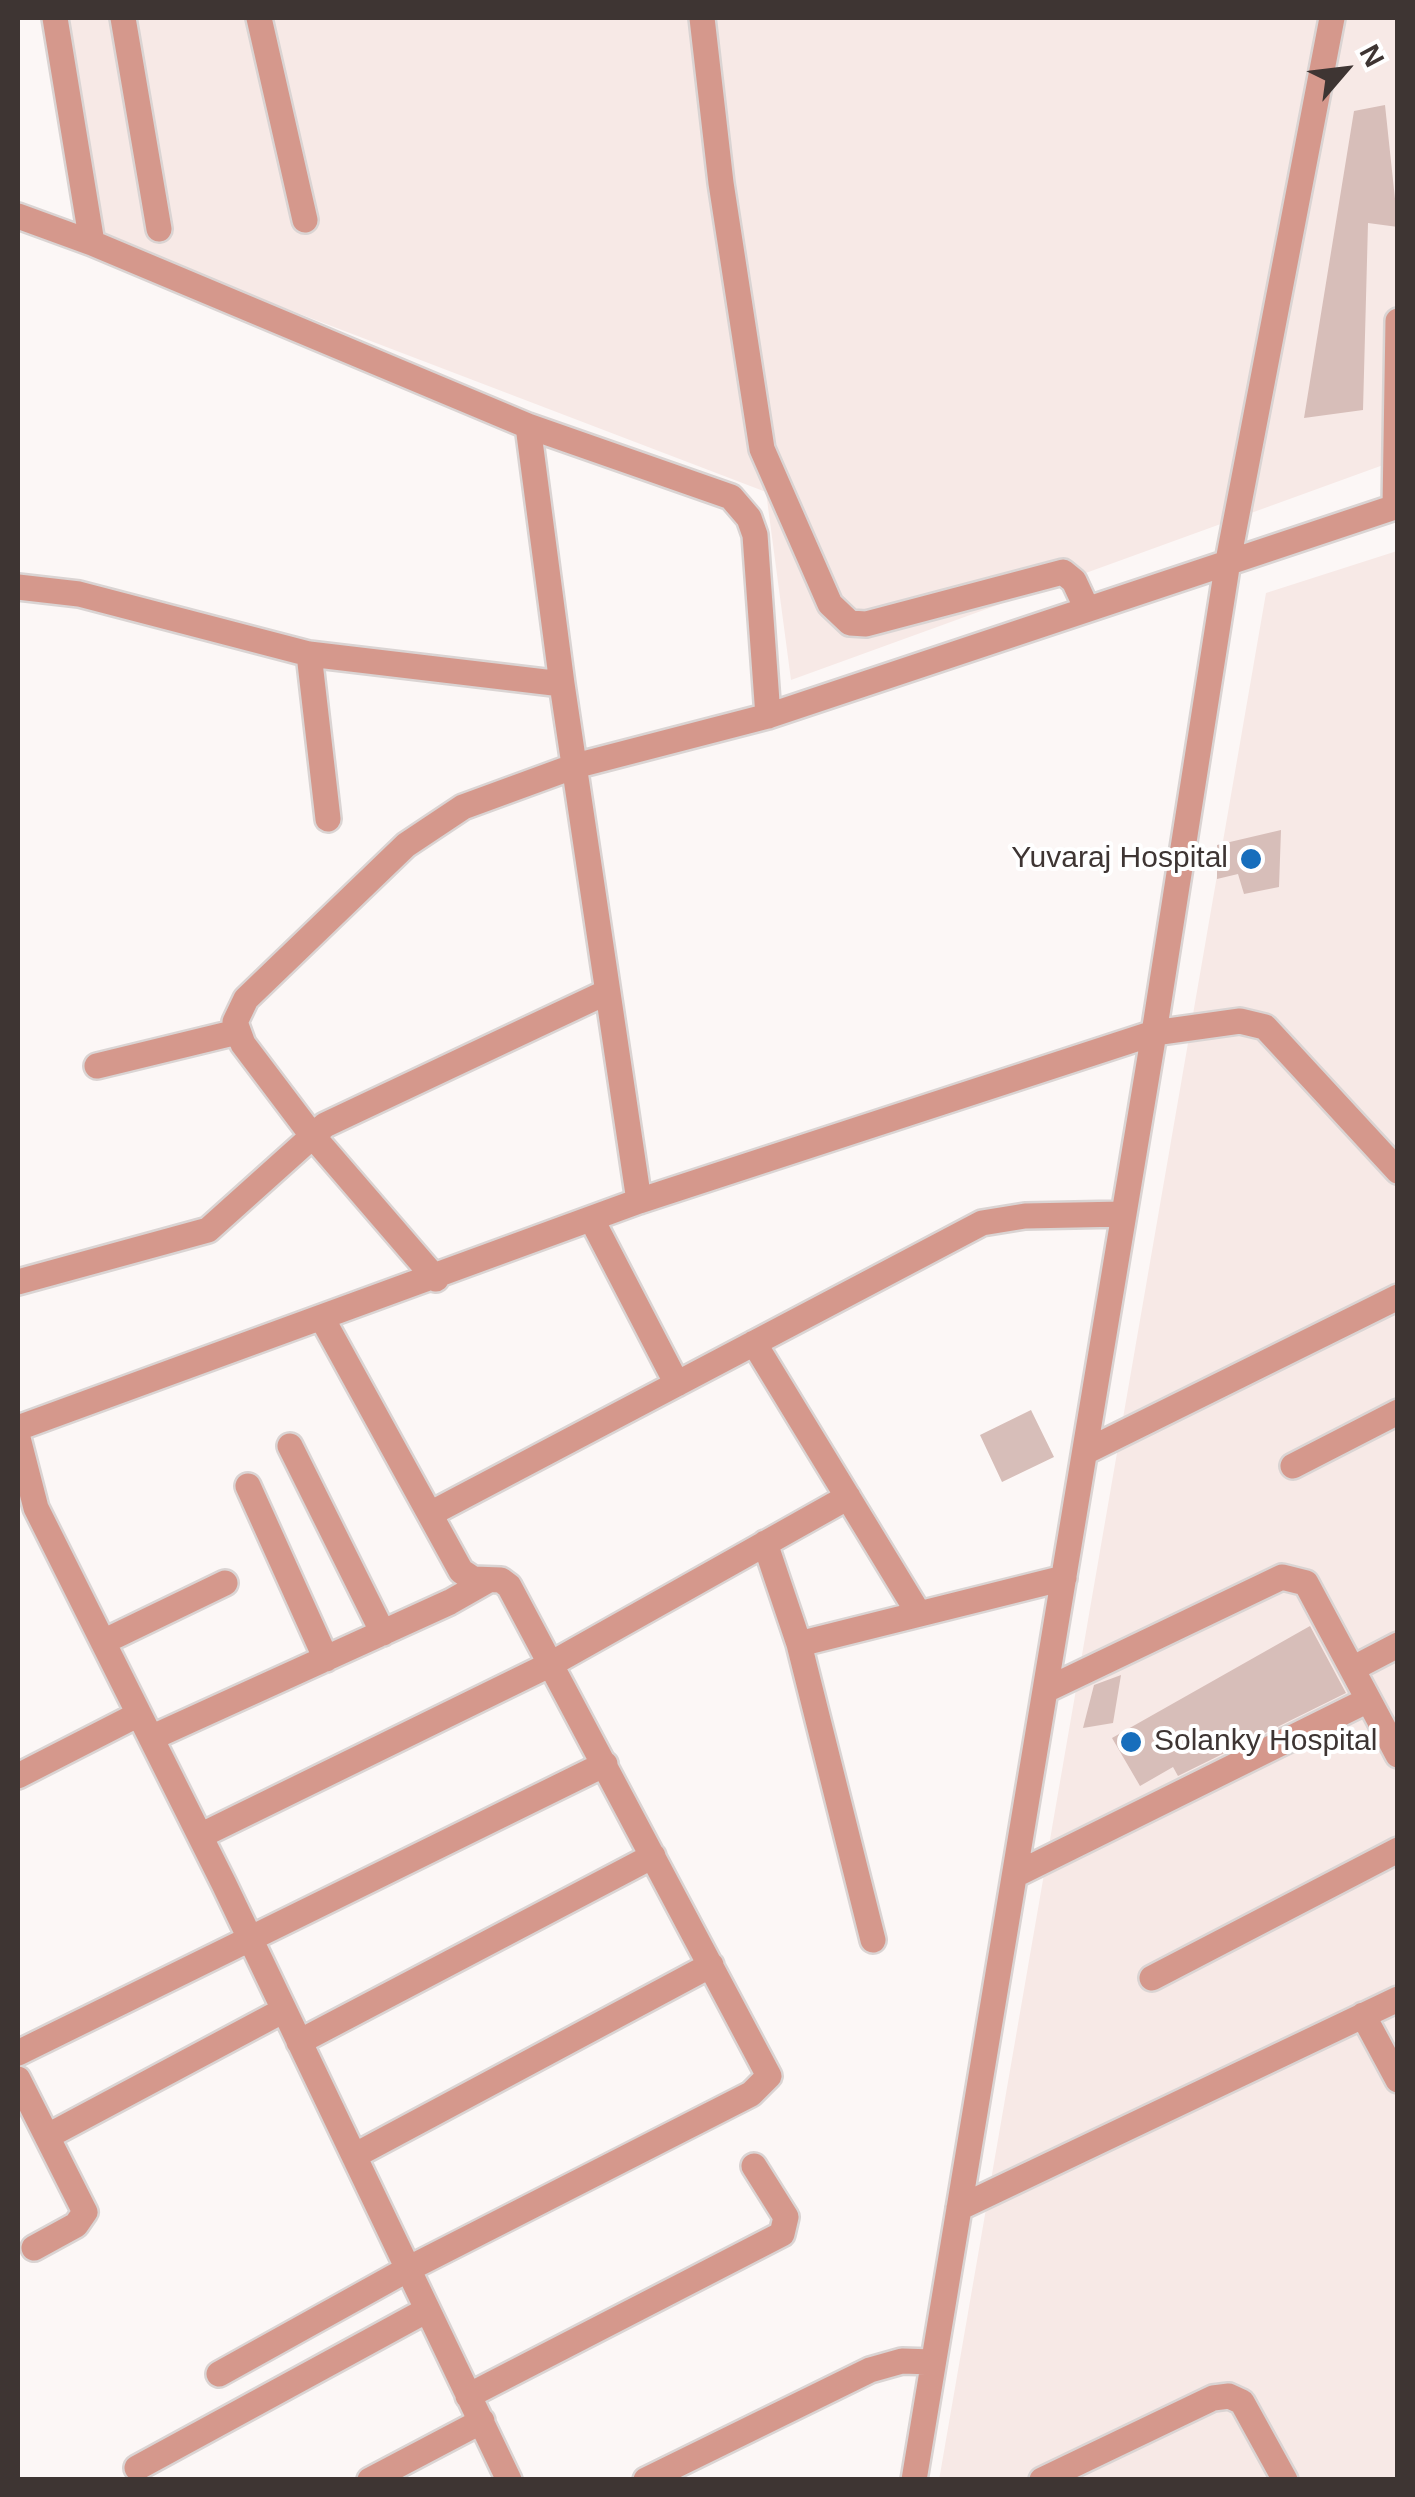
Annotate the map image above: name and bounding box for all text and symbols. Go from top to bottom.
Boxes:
north arrow [1295,20,1395,120]
text: N [1353,39,1390,72]
place label: Yuvaraj Hospital [1011,841,1228,877]
marker: Yuvaraj Hospital [1238,846,1264,872]
place label: Solanky Hospital [1154,1724,1377,1760]
marker: Solanky Hospital [1118,1729,1144,1755]

